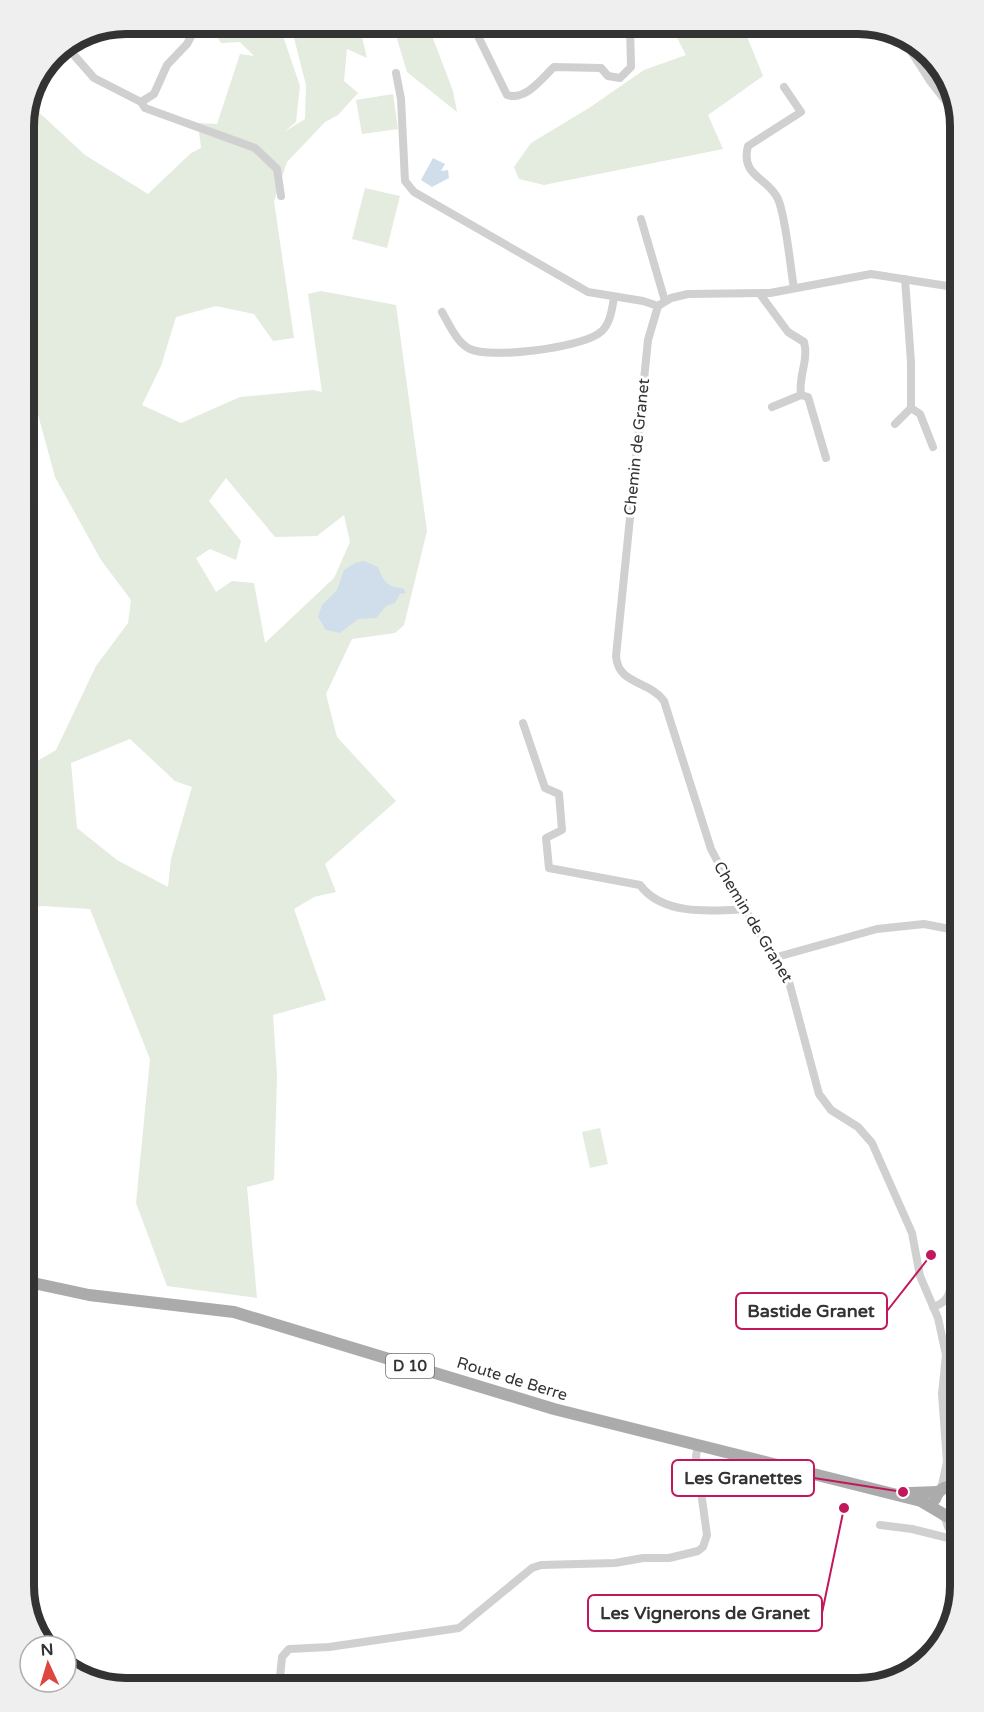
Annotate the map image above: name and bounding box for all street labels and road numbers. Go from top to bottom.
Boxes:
street label: Chemin de Granet [620,377,654,517]
street label: Chemin de Granet [709,858,797,986]
street label: Route de Berre [454,1353,570,1405]
road number: D 10 [386,1354,434,1378]

